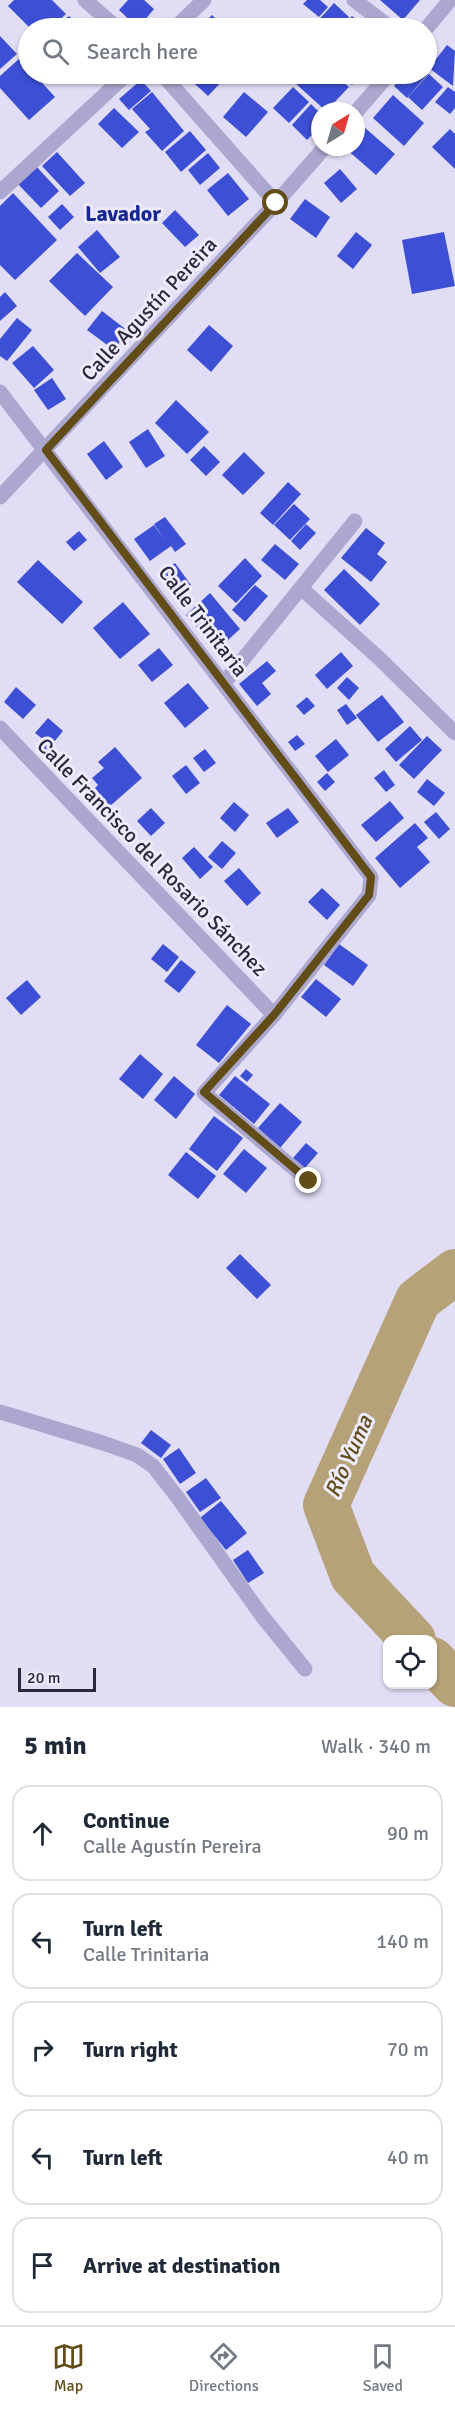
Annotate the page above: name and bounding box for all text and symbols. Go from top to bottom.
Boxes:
search box [18,18,437,84]
icon: search [39,35,72,68]
text: Search here [87,38,198,65]
north arrow [311,102,365,156]
route start [262,189,288,215]
district label: Lavador [85,200,161,227]
street label: Calle Agustín Pereira [76,232,222,386]
street label: Calle Trinitaria [153,560,253,682]
street label: Calle Francisco del Rosario Sánchez [31,733,273,981]
route end [295,1167,321,1193]
water label: Río Yuma [319,1411,379,1501]
map controls [383,1635,437,1689]
button: locate [383,1635,437,1689]
scale bar [18,1665,96,1692]
text: 20 m [27,1668,61,1688]
text: 5 min [24,1730,87,1762]
text: Walk · 340 m [321,1734,431,1759]
text: Continue [83,1807,170,1834]
icon: ahead [26,1817,59,1850]
text: 90 m [387,1821,429,1846]
text: Calle Agustín Pereira [83,1834,262,1859]
text: Turn left [83,1915,163,1942]
icon: left [26,1925,59,1958]
text: 140 m [376,1929,429,1954]
text: Calle Trinitaria [83,1942,209,1967]
icon: right [26,2033,59,2066]
text: Turn right [83,2036,178,2063]
text: 70 m [387,2037,429,2062]
icon: left [26,2141,59,2174]
text: Turn left [83,2144,163,2171]
text: 40 m [387,2145,429,2170]
icon: arrive [26,2249,59,2282]
text: Arrive at destination [83,2252,280,2279]
tab: Map [52,2340,85,2396]
tab: Directions [189,2340,259,2396]
tab: Saved [363,2340,403,2396]

